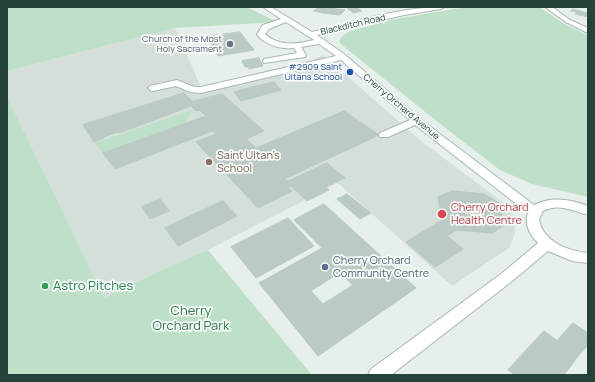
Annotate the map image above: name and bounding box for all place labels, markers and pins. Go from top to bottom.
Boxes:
place label: Church of the Most Holy Sacrament [142,34,222,55]
marker: Church of the Most Holy Sacrament [225,39,235,49]
place label: #2909 Saint Ultans School [284,62,342,83]
marker: #2909 Saint Ultans School [345,67,355,77]
place label: Saint Ultan’s School [217,149,280,175]
marker: Saint Ultan’s School [204,157,214,167]
place label: Cherry Orchard Health Centre [451,201,529,227]
marker: Cherry Orchard Health Centre [436,208,448,220]
place label: Cherry Orchard Community Centre [333,254,429,280]
marker: Cherry Orchard Community Centre [320,262,330,272]
place label: Astro Pitches [53,278,133,294]
marker: Astro Pitches [40,281,50,291]

